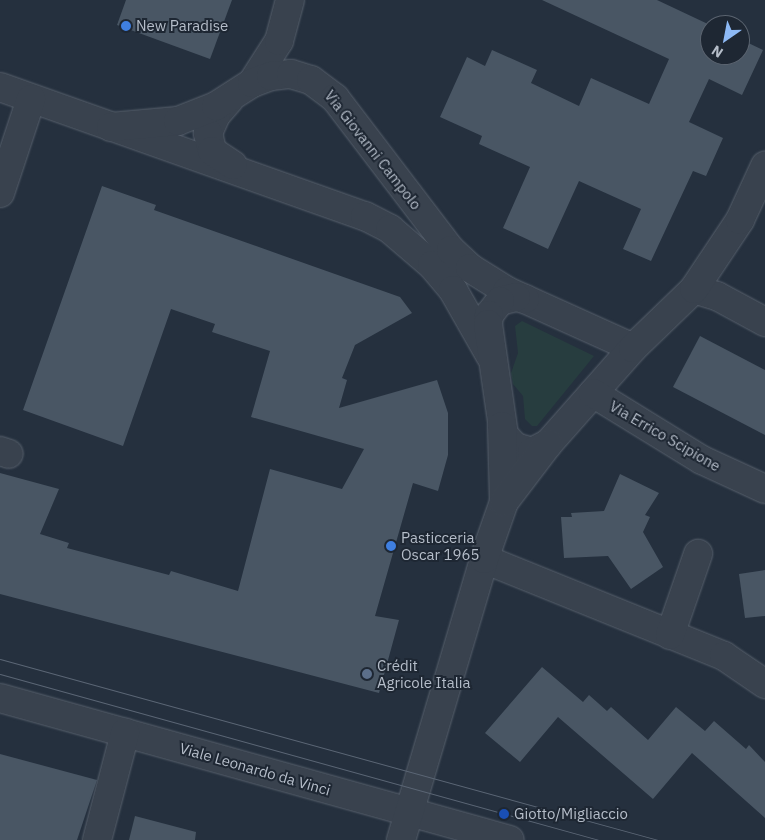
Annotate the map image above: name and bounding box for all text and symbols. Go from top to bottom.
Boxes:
north arrow [700,15,750,65]
place label: New Paradise [136,17,228,35]
marker: New Paradise [120,20,132,32]
text: N [708,41,727,62]
street label: Via Giovanni Campolo [321,87,425,213]
street label: Via Errico Scipione [606,397,724,475]
place label: Pasticceria Oscar 1965 [401,528,480,563]
marker: Pasticceria Oscar 1965 [385,540,397,552]
place label: Crédit Agricole Italia [377,656,471,691]
marker: Crédit Agricole Italia [361,668,373,680]
street label: Viale Leonardo da Vinci [177,739,333,799]
place label: Giotto/Migliaccio [514,805,628,823]
marker: Giotto/Migliaccio [498,808,510,820]

